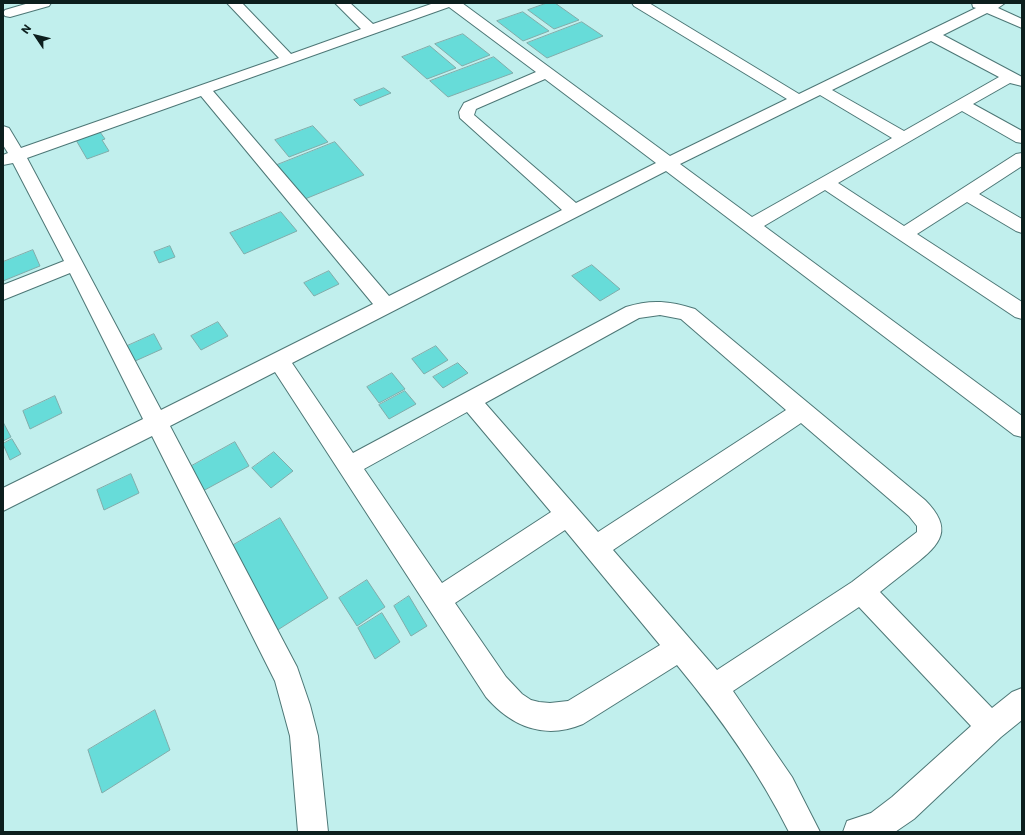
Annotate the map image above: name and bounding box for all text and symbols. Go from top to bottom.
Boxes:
north arrow [16,16,56,56]
text: N [18,22,33,36]

